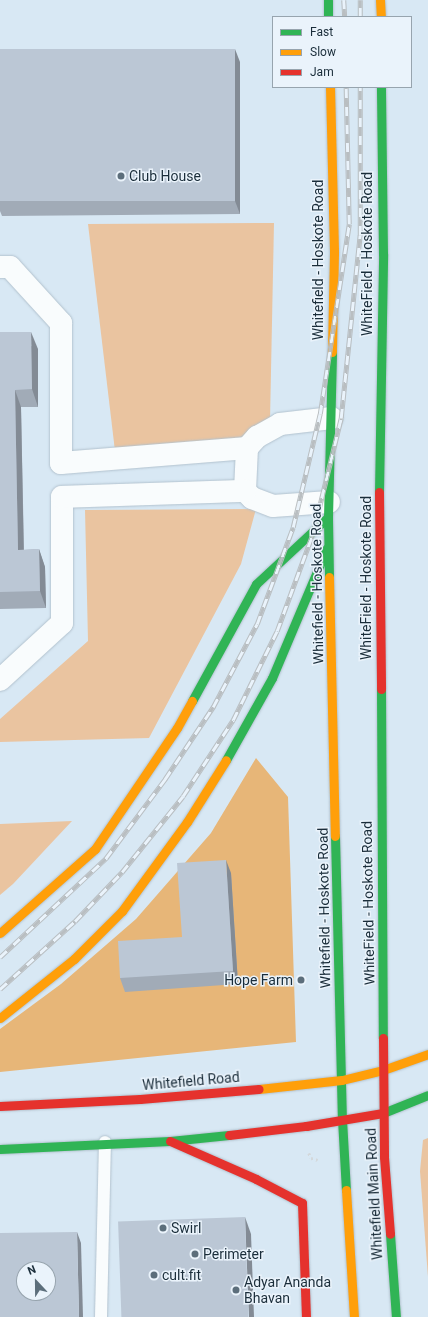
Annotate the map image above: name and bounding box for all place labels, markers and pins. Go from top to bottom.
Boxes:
place label: Club House [129,168,201,184]
marker: Club House [116,171,126,181]
place label: Hope Farm [224,972,293,988]
marker: Hope Farm [296,975,306,985]
place label: Swirl [171,1220,201,1236]
marker: Swirl [158,1223,168,1233]
place label: Perimeter [203,1246,264,1262]
marker: Perimeter [190,1249,200,1259]
place label: cult.fit [162,1267,201,1283]
marker: cult.fit [149,1270,159,1280]
place label: Adyar Ananda Bhavan [244,1274,331,1306]
marker: Adyar Ananda Bhavan [231,1285,241,1295]

